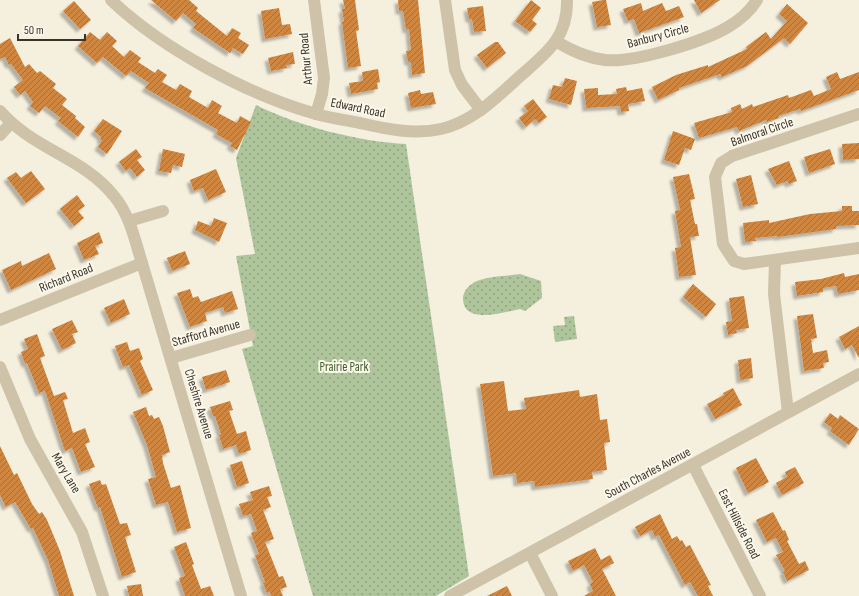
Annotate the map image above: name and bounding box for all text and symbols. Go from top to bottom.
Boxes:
scale bar [18,16,85,42]
street label: Banbury Circle [625,20,691,52]
text: 50 m [24,23,44,38]
street label: Arthur Road [296,32,316,87]
street label: Edward Road [329,94,387,122]
street label: Balmoral Circle [729,114,795,150]
street label: Richard Road [37,260,95,296]
street label: Stafford Avenue [170,316,242,350]
park label: Prairie Park [320,359,368,375]
street label: Cheshire Avenue [181,367,217,441]
street label: South Charles Avenue [602,444,694,502]
street label: Mary Lane [48,450,84,496]
street label: East Hillside Road [715,486,763,562]

